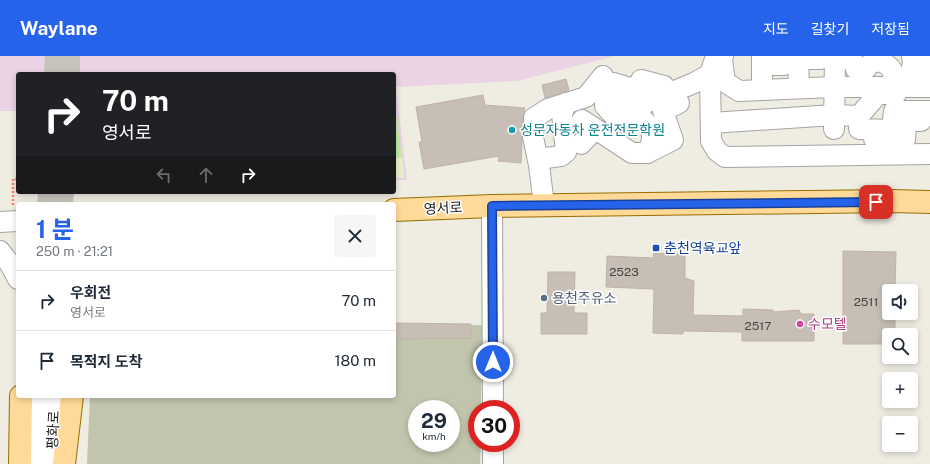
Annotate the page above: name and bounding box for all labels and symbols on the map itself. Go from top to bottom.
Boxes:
place label: 성문자동차 운전전문학원 [520,122,665,138]
marker: 성문자동차 운전전문학원 [507,125,517,135]
pin [859,185,893,219]
street label: 영서로 [423,199,463,217]
place label: 춘천역육교앞 [664,240,741,256]
marker: 춘천역육교앞 [651,243,661,253]
house number: 2523 [609,265,639,279]
place label: 용천주유소 [552,290,617,306]
marker: 용천주유소 [539,293,549,303]
house number: 2511 [854,295,878,309]
place label: 수모텔 [808,316,847,332]
house number: 2517 [745,319,771,333]
marker: 수모텔 [795,319,805,329]
position arrow [472,341,514,383]
speed limit sign: 30 [468,400,520,452]
street label: 평화로 [44,410,62,450]

